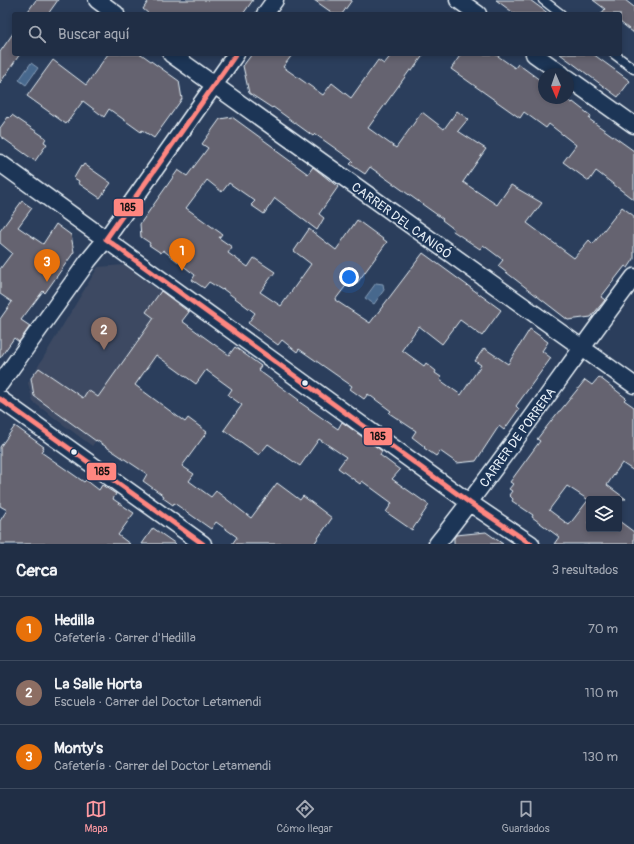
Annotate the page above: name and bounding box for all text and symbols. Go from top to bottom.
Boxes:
search box [12,12,622,56]
icon: search [26,23,48,45]
text: Buscar aquí [58,25,130,44]
north arrow [538,68,574,104]
street label: CARRER DEL CANIGÓ [348,179,455,263]
line badge: 185 [113,198,144,217]
text: 185 [120,201,136,214]
pin: 1 [169,238,195,271]
pin: 3 [34,249,60,282]
your location [339,267,359,287]
pin: 2 [91,317,117,350]
unlabelled marker [300,378,310,388]
street label: CARRER DE PORRERA [476,384,560,491]
line badge: 185 [363,427,393,446]
text: 185 [370,430,386,443]
unlabelled marker [69,447,79,457]
line badge: 185 [86,462,117,481]
text: 185 [94,465,110,478]
map controls [586,496,622,532]
button: layers [586,496,622,532]
text: Cerca [16,560,57,581]
text: 3 resultados [552,562,618,578]
text: Hedilla [54,611,94,630]
text: 1 [26,621,32,637]
text: 70 m [588,621,618,637]
text: Cafetería · Carrer d'Hedilla [54,630,196,646]
text: La Salle Horta [54,675,142,694]
text: 2 [25,685,33,701]
text: 110 m [585,685,618,701]
text: Escuela · Carrer del Doctor Letamendi [54,694,261,710]
text: Monty's [54,739,103,758]
text: 3 [25,749,33,765]
text: 130 m [582,749,618,765]
text: Cafetería · Carrer del Doctor Letamendi [54,758,271,774]
tab: Mapa [84,798,108,835]
tab: Cómo llegar [277,798,333,835]
tab: Guardados [501,798,550,835]

